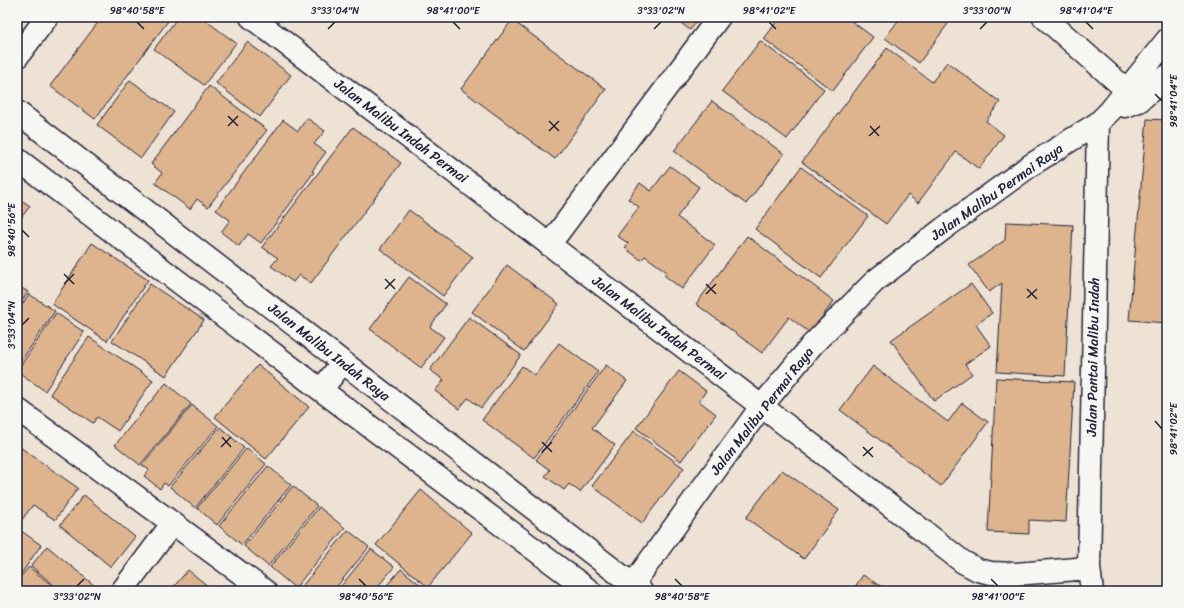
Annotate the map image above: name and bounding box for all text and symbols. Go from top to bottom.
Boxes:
text: 98°40'58"E [110,2,166,20]
text: 3°33'04"N [311,2,359,20]
text: 98°41'00"E [426,2,481,20]
text: 3°33'02"N [637,2,685,20]
text: 98°41'02"E [743,2,797,20]
text: 3°33'00"N [963,2,1011,20]
text: 98°41'04"E [1060,2,1114,20]
street label: Jalan Malibu Indah Permai [328,71,475,191]
text: 98°41'04"E [1165,73,1183,127]
street label: Jalan Malibu Permai Raya [924,137,1069,248]
text: 98°40'56"E [3,201,21,257]
street label: Jalan Malibu Indah Permai [586,268,733,388]
street label: Jalan Pantai Malibu Indah [1079,277,1107,438]
street label: Jalan Malibu Indah Raya [262,295,396,409]
text: 3°33'04"N [3,301,21,349]
street label: Jalan Malibu Permai Raya [703,341,820,482]
text: 98°41'02"E [1165,401,1183,455]
text: 3°33'02"N [53,588,101,606]
text: 98°40'56"E [339,588,395,606]
text: 98°40'58"E [655,588,711,606]
text: 98°41'00"E [971,588,1026,606]

